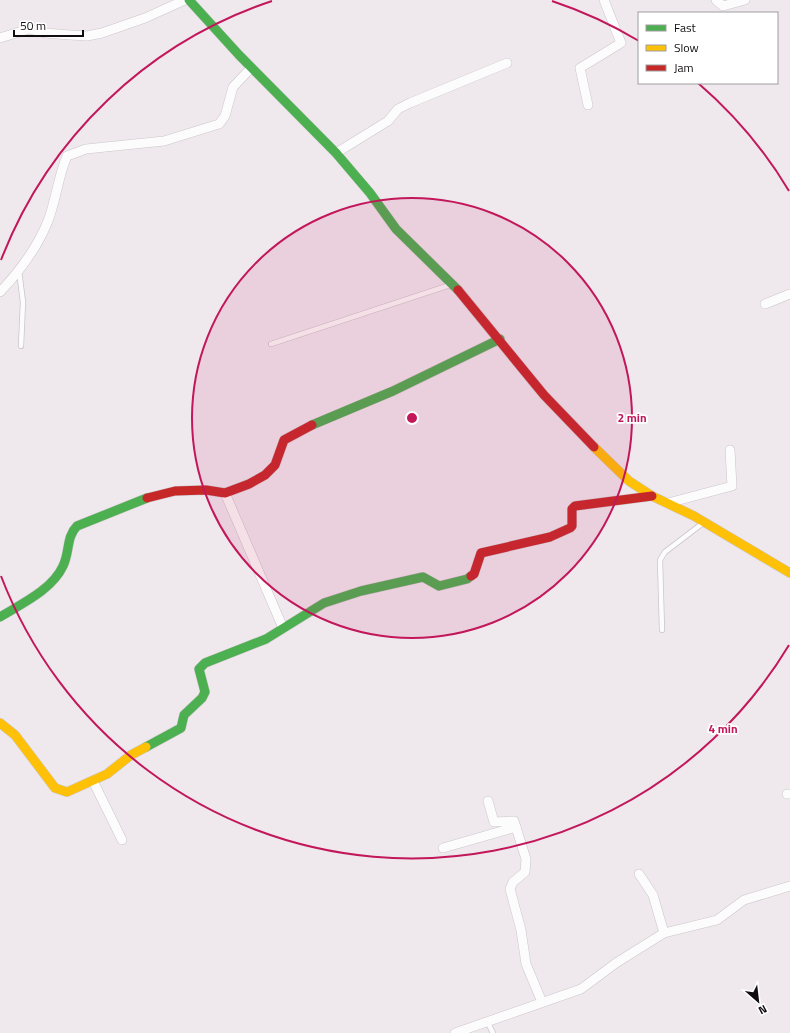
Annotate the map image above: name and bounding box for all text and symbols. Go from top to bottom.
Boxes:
scale bar [14,12,83,38]
legend [638,12,778,84]
text: 50 m [20,16,46,35]
text: Fast [674,18,697,37]
text: Slow [674,38,699,57]
text: Jam [674,58,694,77]
text: 2 min [617,408,647,427]
centre of rings [405,411,419,425]
text: 4 min [708,719,738,738]
north arrow [738,981,778,1021]
text: N [756,1001,770,1019]

